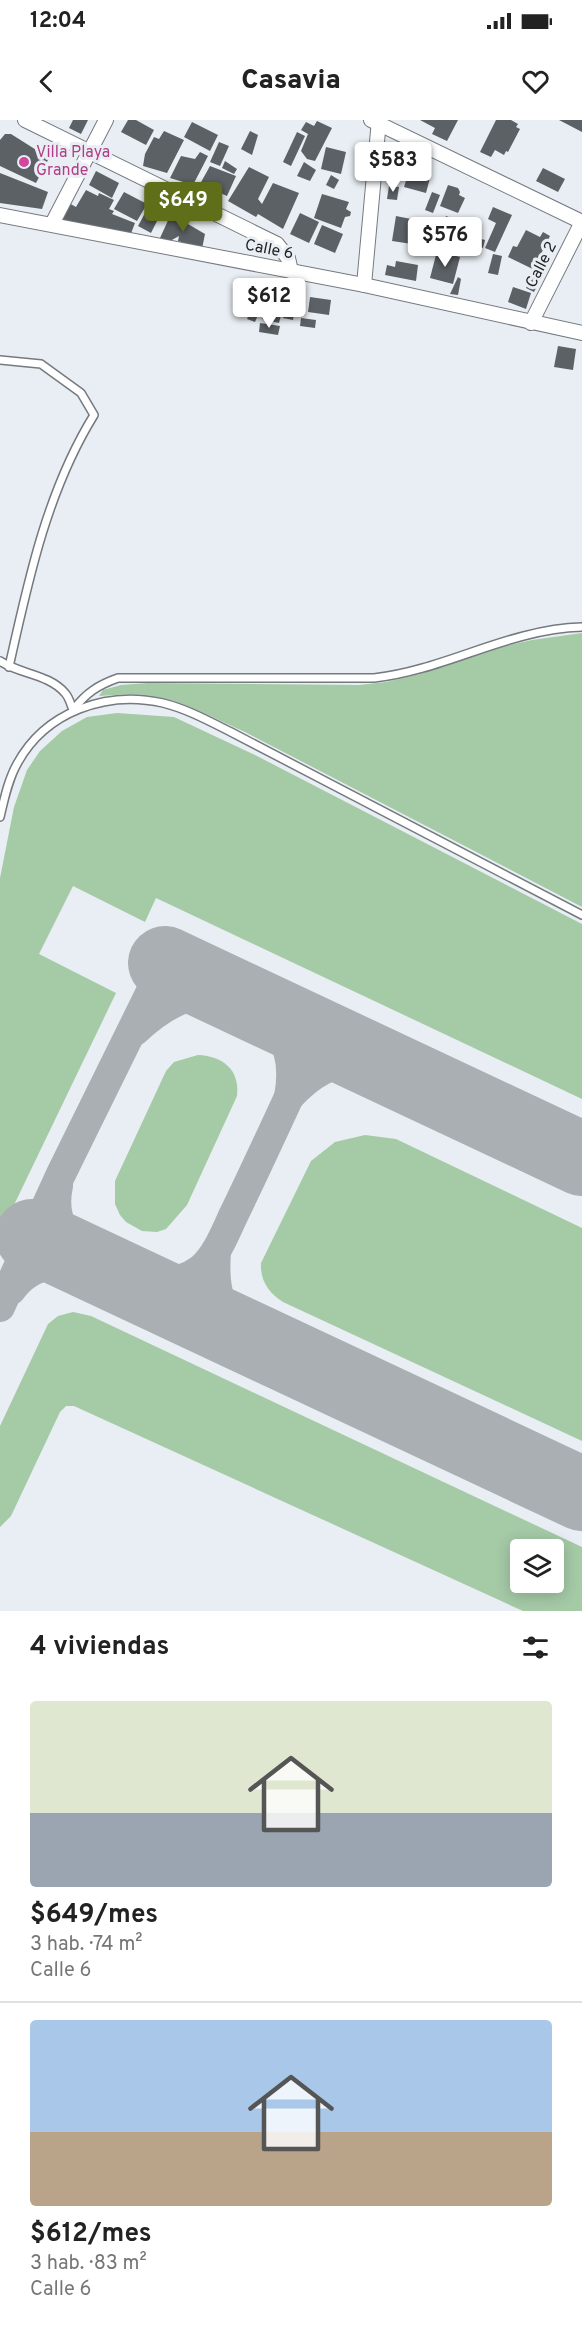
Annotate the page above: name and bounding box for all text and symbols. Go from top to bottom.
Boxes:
text: 12:04 [30,8,86,35]
text: Casavia [241,64,341,98]
icon: back [30,65,63,98]
icon: heart [519,65,552,98]
pin: $583 [357,142,429,193]
place label: Villa Playa Grande [36,143,110,181]
text: $583 [369,148,417,174]
marker: Villa Playa Grande [17,155,31,169]
pin: $649 [147,182,219,233]
text: $649 [158,188,208,214]
pin: $576 [409,217,481,268]
text: $576 [422,223,468,249]
street label: Calle 6 [243,236,295,264]
street label: Calle 2 [522,238,562,292]
pin: $612 [233,278,305,329]
text: $612 [247,284,291,310]
map controls [510,1539,564,1593]
button: layers [510,1539,564,1593]
text: 4 viviendas [30,1631,169,1664]
icon: filters [519,1631,552,1664]
icon: home [237,1740,345,1848]
text: $649/mes [30,1899,158,1932]
text: 3 hab. · 74 m² [30,1932,143,1958]
text: Calle 6 [30,1958,91,1984]
icon: home [237,2059,345,2167]
text: $612/mes [30,2218,152,2251]
text: 3 hab. · 83 m² [30,2251,147,2277]
text: Calle 6 [30,2277,91,2303]

